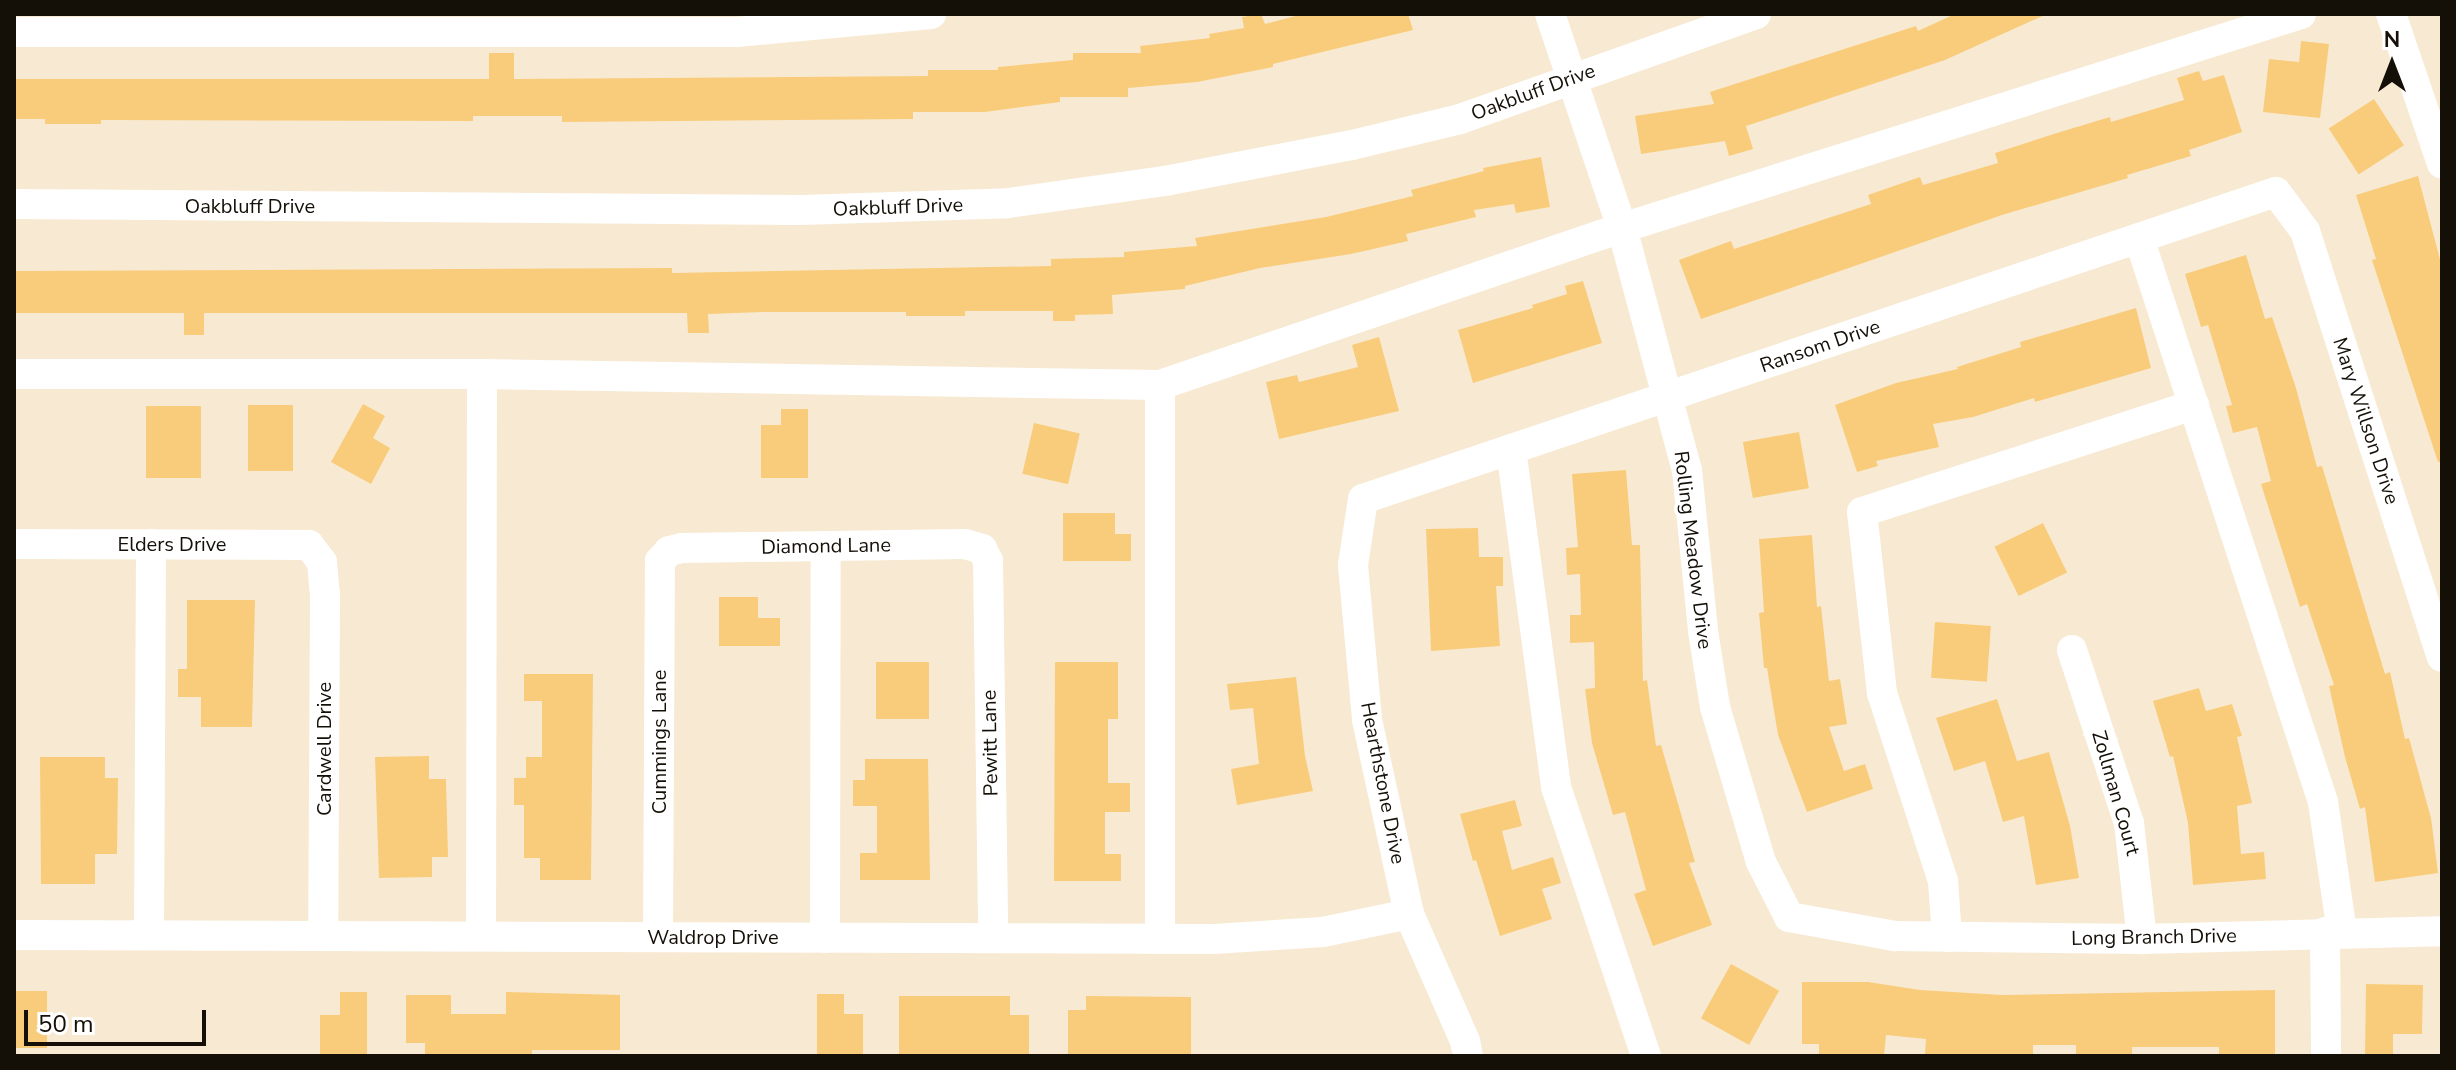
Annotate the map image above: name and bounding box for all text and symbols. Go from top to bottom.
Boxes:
north arrow [2352,24,2432,104]
text: N [2384,25,2400,55]
street label: Oakbluff Drive [1468,58,1598,126]
street label: Oakbluff Drive [832,193,964,221]
street label: Oakbluff Drive [185,194,315,218]
street label: Ransom Drive [1757,314,1883,378]
street label: Mary Willson Drive [2328,335,2404,507]
street label: Rolling Meadow Drive [1669,450,1717,650]
street label: Elders Drive [117,532,227,556]
street label: Diamond Lane [761,533,891,559]
street label: Cummings Lane [647,670,671,814]
street label: Cardwell Drive [312,682,336,816]
street label: Pewitt Lane [977,690,1003,796]
street label: Hearthstone Drive [1356,700,1410,866]
street label: Zollman Court [2087,728,2145,858]
street label: Long Branch Drive [2071,924,2237,950]
street label: Waldrop Drive [647,925,779,949]
scale bar [28,994,210,1044]
text: 50 m [38,1008,94,1040]

